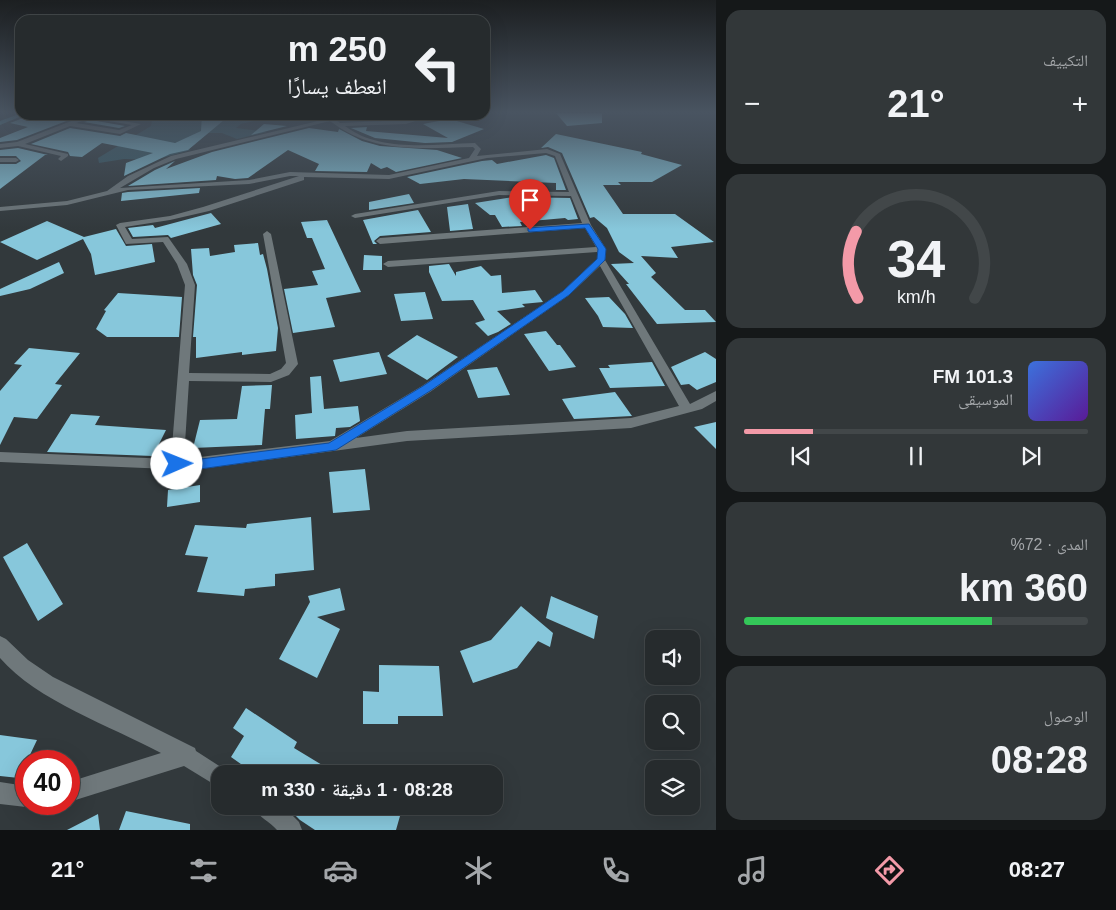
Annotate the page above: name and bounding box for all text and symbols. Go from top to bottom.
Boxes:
text: 250 m [288,29,387,68]
icon: left [405,35,470,100]
text: التكييف [1043,52,1088,69]
text: انعطف يسارًا [287,74,387,99]
text: 21° [887,83,945,125]
text: − [744,88,760,119]
text: + [1072,88,1088,119]
pin [509,179,551,230]
icon: arrive [516,186,544,214]
text: 34 [887,230,945,288]
text: km/h [897,287,935,307]
text: 101.3 FM [933,366,1013,387]
text: الموسيقى [958,391,1013,408]
position arrow [150,437,202,489]
icon: previous [787,442,815,470]
icon: pause [902,442,930,470]
icon: next [1017,442,1045,470]
text: المدى · 72% [1010,536,1088,553]
text: 360 km [959,567,1088,609]
map controls [645,630,700,815]
button: sound [645,630,700,685]
button: search [645,695,700,750]
text: الوصول [1044,708,1088,725]
text: 08:28 [991,739,1088,781]
speed limit sign: 40 [15,750,80,815]
button: layers [645,760,700,815]
text: 08:28 · 1 دقيقة · 330 m [261,779,453,800]
icon: filters [186,853,221,888]
icon: car [323,853,358,888]
icon: climate [461,853,496,888]
icon: phone [598,853,633,888]
icon: music [735,853,770,888]
icon: directions [872,853,907,888]
text: 21° [51,857,84,882]
text: 08:27 [1009,857,1065,882]

